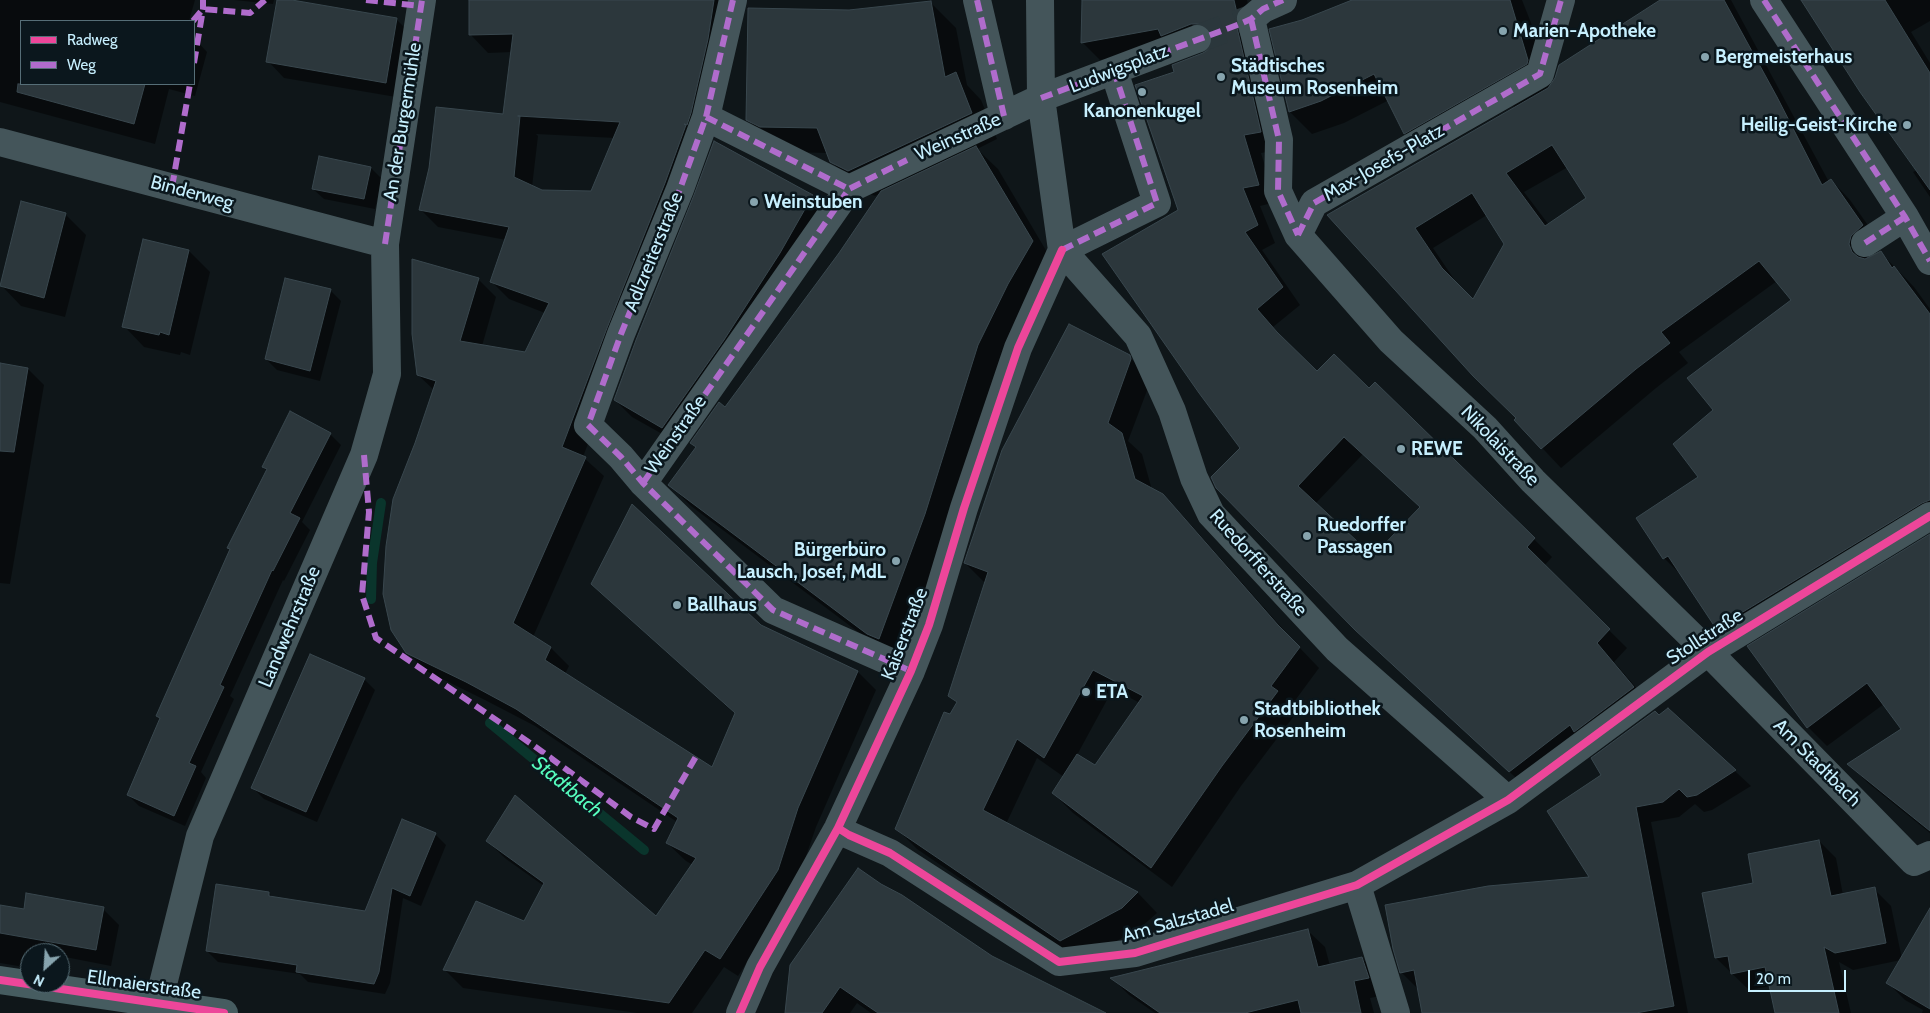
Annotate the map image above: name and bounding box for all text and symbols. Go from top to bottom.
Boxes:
legend [20,20,195,85]
place label: Marien-Apotheke [1513,20,1656,42]
marker: Marien-Apotheke [1497,25,1509,37]
text: Radweg [67,31,117,49]
street label: Ludwigsplatz [1066,40,1172,98]
street label: An der Burgermühle [379,41,427,203]
place label: Bergmeisterhaus [1715,46,1852,68]
marker: Bergmeisterhaus [1699,51,1711,63]
place label: Städtisches Museum Rosenheim [1231,55,1398,99]
text: Weg [67,56,96,74]
marker: Städtisches Museum Rosenheim [1215,71,1227,83]
marker: Kanonenkugel [1136,86,1148,98]
place label: Kanonenkugel [1083,100,1201,122]
street label: Weinstraße [912,108,1004,166]
place label: Heilig-Geist-Kirche [1741,114,1897,136]
street label: Max-Josefs-Platz [1320,119,1448,207]
marker: Heilig-Geist-Kirche [1901,119,1913,131]
street label: Binderweg [148,171,236,215]
street label: Adlzreiterstraße [620,189,688,315]
place label: Weinstuben [764,191,863,213]
marker: Weinstuben [748,196,760,208]
street label: Weinstraße [640,391,712,479]
street label: Nikolaistraße [1456,401,1544,491]
place label: REWE [1411,438,1463,460]
marker: REWE [1395,443,1407,455]
street label: Ruedorfferstraße [1204,505,1312,621]
place label: Ruedorffer Passagen [1317,514,1406,558]
marker: Ruedorffer Passagen [1301,530,1313,542]
place label: Bürgerbüro Lausch, Josef, MdL [737,539,886,583]
marker: Bürgerbüro Lausch, Josef, MdL [890,555,902,567]
street label: Landwehrstraße [254,563,326,691]
street label: Kaiserstraße [877,584,933,684]
place label: Ballhaus [687,594,757,616]
marker: Ballhaus [671,599,683,611]
street label: Stollstraße [1663,604,1747,670]
place label: ETA [1096,681,1128,703]
marker: ETA [1080,686,1092,698]
place label: Stadtbibliothek Rosenheim [1254,698,1381,742]
marker: Stadtbibliothek Rosenheim [1238,714,1250,726]
street label: Am Stadtbach [1768,714,1866,812]
water label: Stadtbach [527,751,607,823]
street label: Am Salzstadel [1120,894,1236,948]
north arrow [20,943,70,993]
scale bar [1750,960,1848,992]
street label: Ellmaierstraße [86,966,202,1004]
text: N [30,970,47,991]
text: 20 m [1756,970,1791,988]

